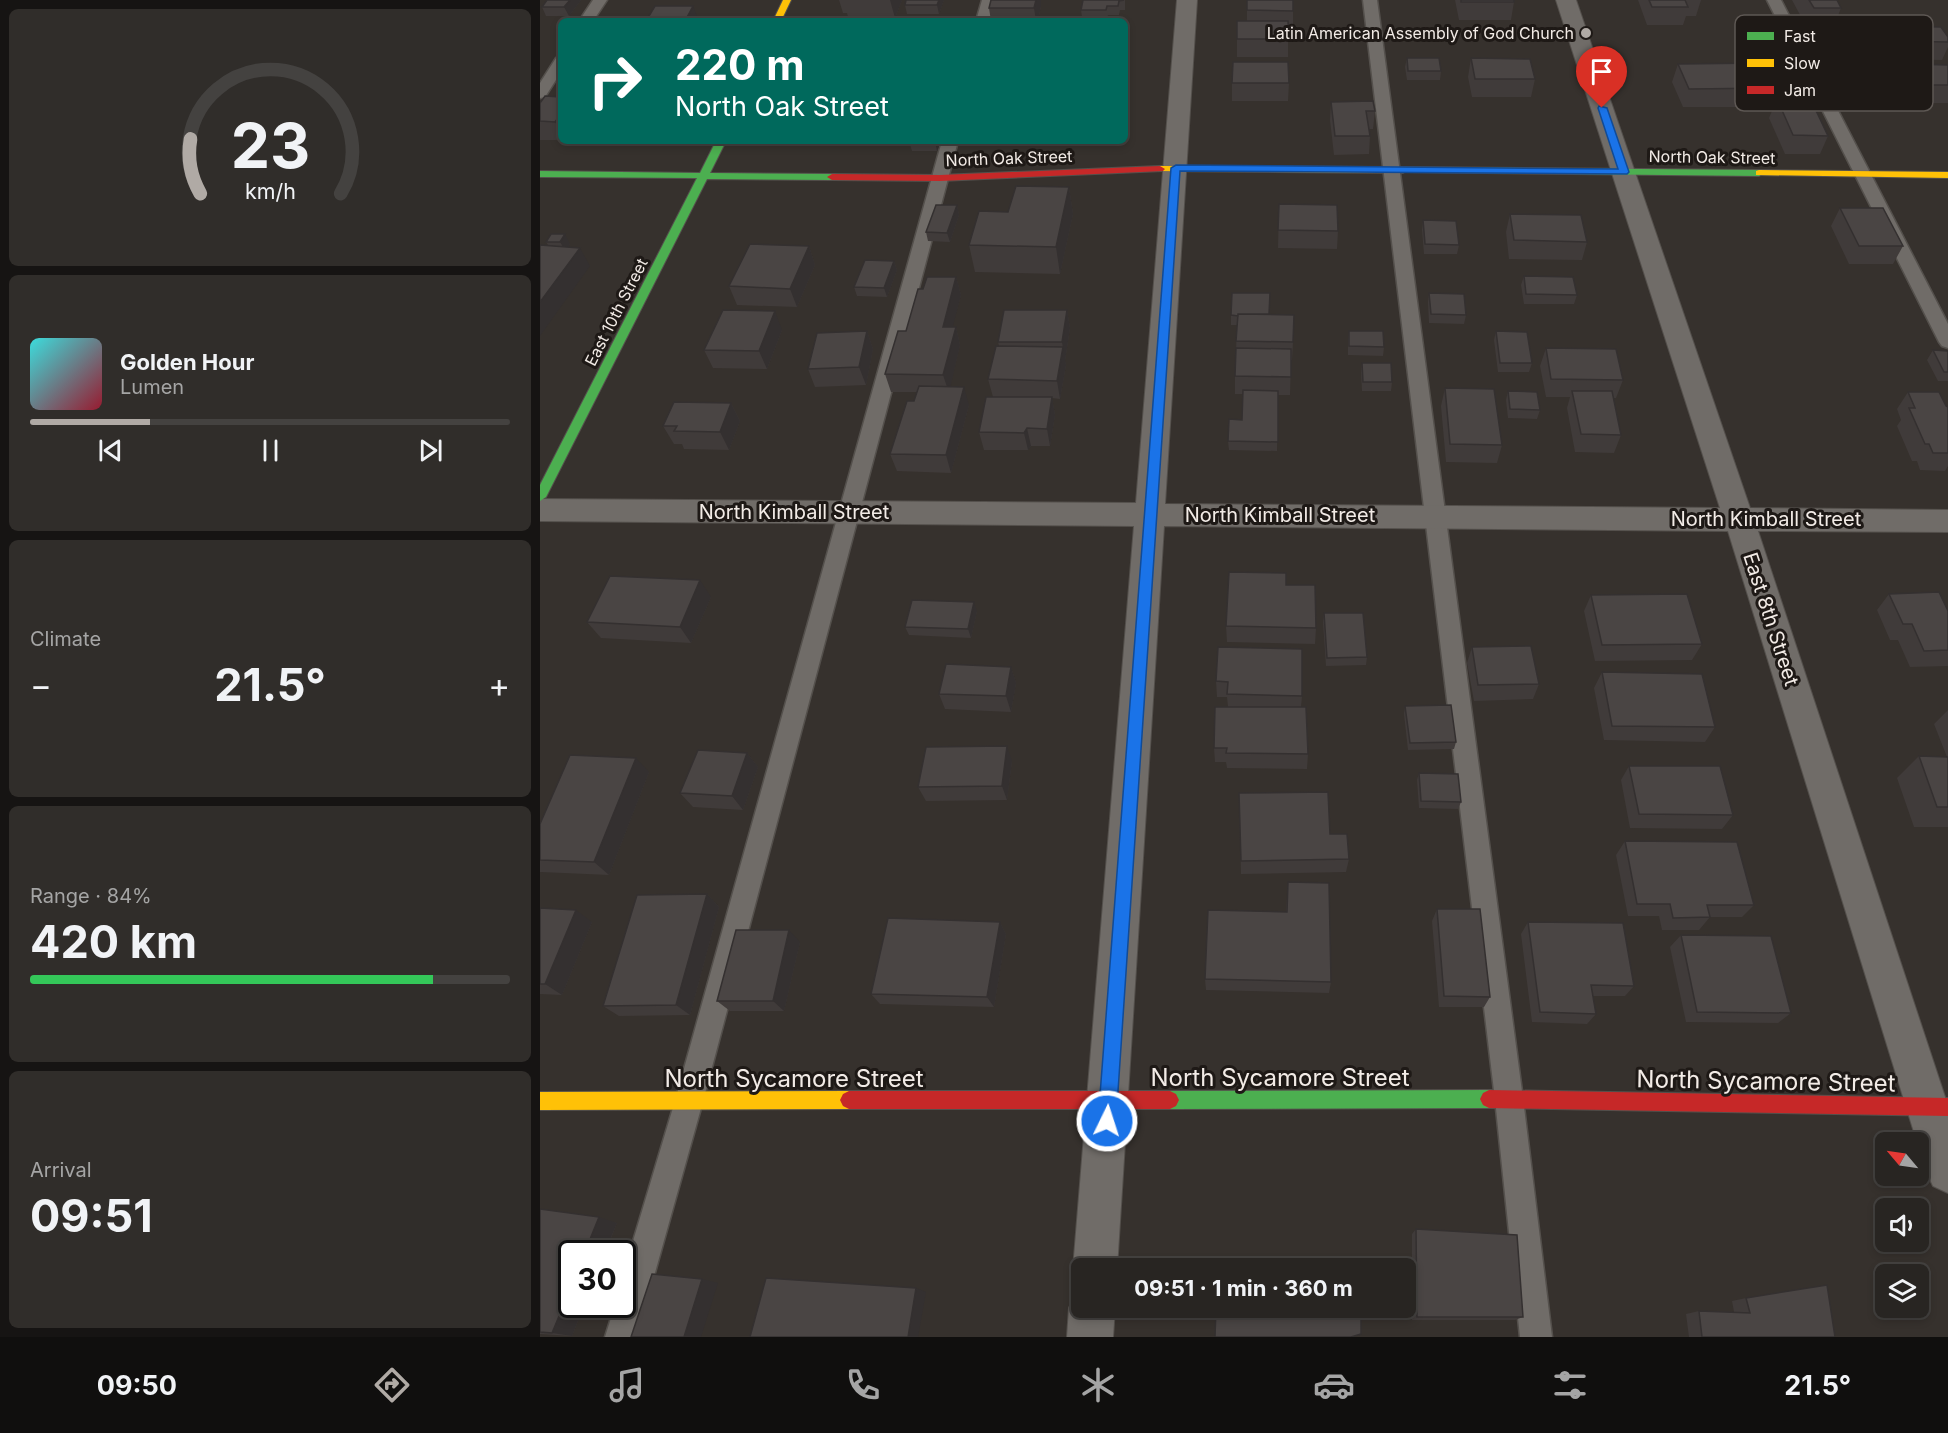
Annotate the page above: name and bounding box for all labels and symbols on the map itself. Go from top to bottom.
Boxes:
legend [1735,15,1933,111]
place label: Latin American Assembly of God Church [1267,23,1574,43]
marker: Latin American Assembly of God Church [1579,26,1593,40]
text: Fast [1784,26,1816,46]
pin [1576,46,1627,108]
text: Slow [1784,53,1821,73]
text: Jam [1784,80,1816,100]
street label: North Oak Street [945,146,1073,170]
street label: North Oak Street [1648,146,1776,168]
street label: East 10th Street [580,255,652,369]
street label: North Kimball Street [699,500,890,524]
street label: North Kimball Street [1185,503,1376,527]
street label: North Kimball Street [1671,507,1862,531]
street label: East 8th Street [1738,549,1804,689]
street label: North Sycamore Street [1150,1063,1410,1092]
street label: North Sycamore Street [664,1064,924,1093]
street label: North Sycamore Street [1636,1064,1896,1098]
position arrow [1075,1089,1139,1153]
north arrow [1875,1132,1929,1186]
speed limit sign: 30 [558,1240,636,1318]

